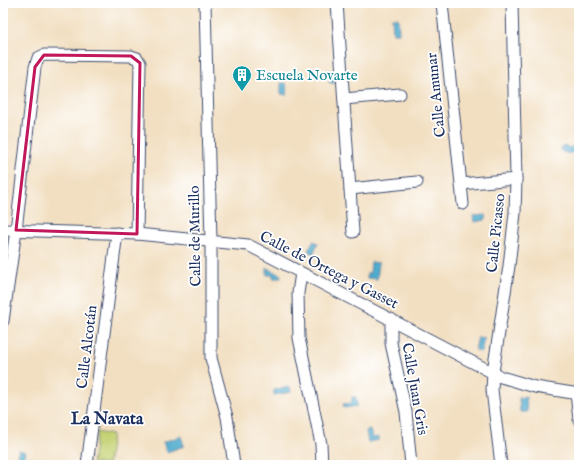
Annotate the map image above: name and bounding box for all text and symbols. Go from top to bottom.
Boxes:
street label: Calle Amunar [422,51,450,138]
building icon: Escuela Novarte [231,64,253,92]
place label: Escuela Novarte [256,66,358,85]
street label: Calle de Murillo [185,185,205,287]
street label: Calle Picasso [482,192,510,274]
street label: Calle de Ortega y Gasset [256,227,402,313]
street label: Calle Alcotán [72,304,102,390]
street label: Calle Juan Gris [398,341,432,437]
district label: La Navata [71,409,144,430]

